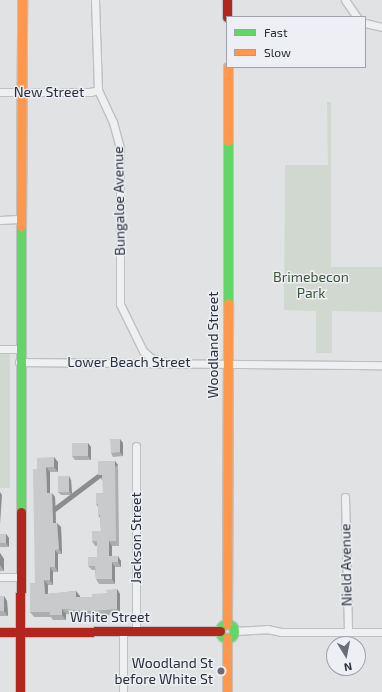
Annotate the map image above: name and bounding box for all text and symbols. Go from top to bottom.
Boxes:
legend [226,16,366,68]
text: Fast [264,25,287,39]
text: Slow [264,45,291,59]
street label: New Street [14,84,84,100]
street label: Bungaloe Avenue [110,146,128,256]
park label: Brimebecon Park [273,269,349,302]
street label: Woodland Street [205,292,221,398]
street label: Lower Beach Street [67,354,191,370]
street label: Jackson Street [128,492,144,584]
street label: Nield Avenue [337,523,355,607]
street label: White Street [70,609,150,625]
north arrow [326,636,366,676]
place label: Woodland St before White St [114,655,213,688]
text: N [343,660,353,674]
marker: Woodland St before White St [216,666,226,676]

